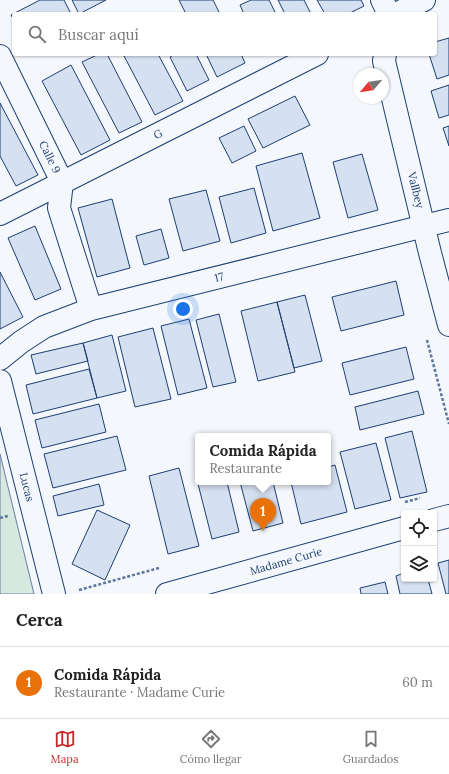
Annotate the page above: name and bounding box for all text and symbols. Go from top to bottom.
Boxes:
search box [12,12,437,56]
icon: search [26,23,48,45]
text: Buscar aquí [58,25,139,44]
north arrow [353,68,389,104]
street label: G [151,126,165,142]
street label: Calle 9 [36,138,64,176]
street label: Vallbey [405,170,427,210]
street label: 17 [213,269,225,285]
your location [173,299,193,319]
popup [195,433,331,485]
text: Comida Rápida [209,441,317,460]
text: Restaurante [209,460,282,477]
street label: Lucas [17,471,37,503]
pin: 1 [250,498,276,531]
map controls [401,510,437,582]
button: locate [401,510,437,546]
street label: Madame Curie [248,544,324,578]
button: layers [401,546,437,582]
text: Cerca [16,609,63,631]
text: Comida Rápida [54,665,161,684]
text: 1 [26,674,32,691]
text: 60 m [402,674,433,691]
text: Restaurante · Madame Curie [54,684,225,701]
tab: Mapa [51,728,79,766]
tab: Cómo llegar [180,728,242,766]
tab: Guardados [343,728,398,766]

